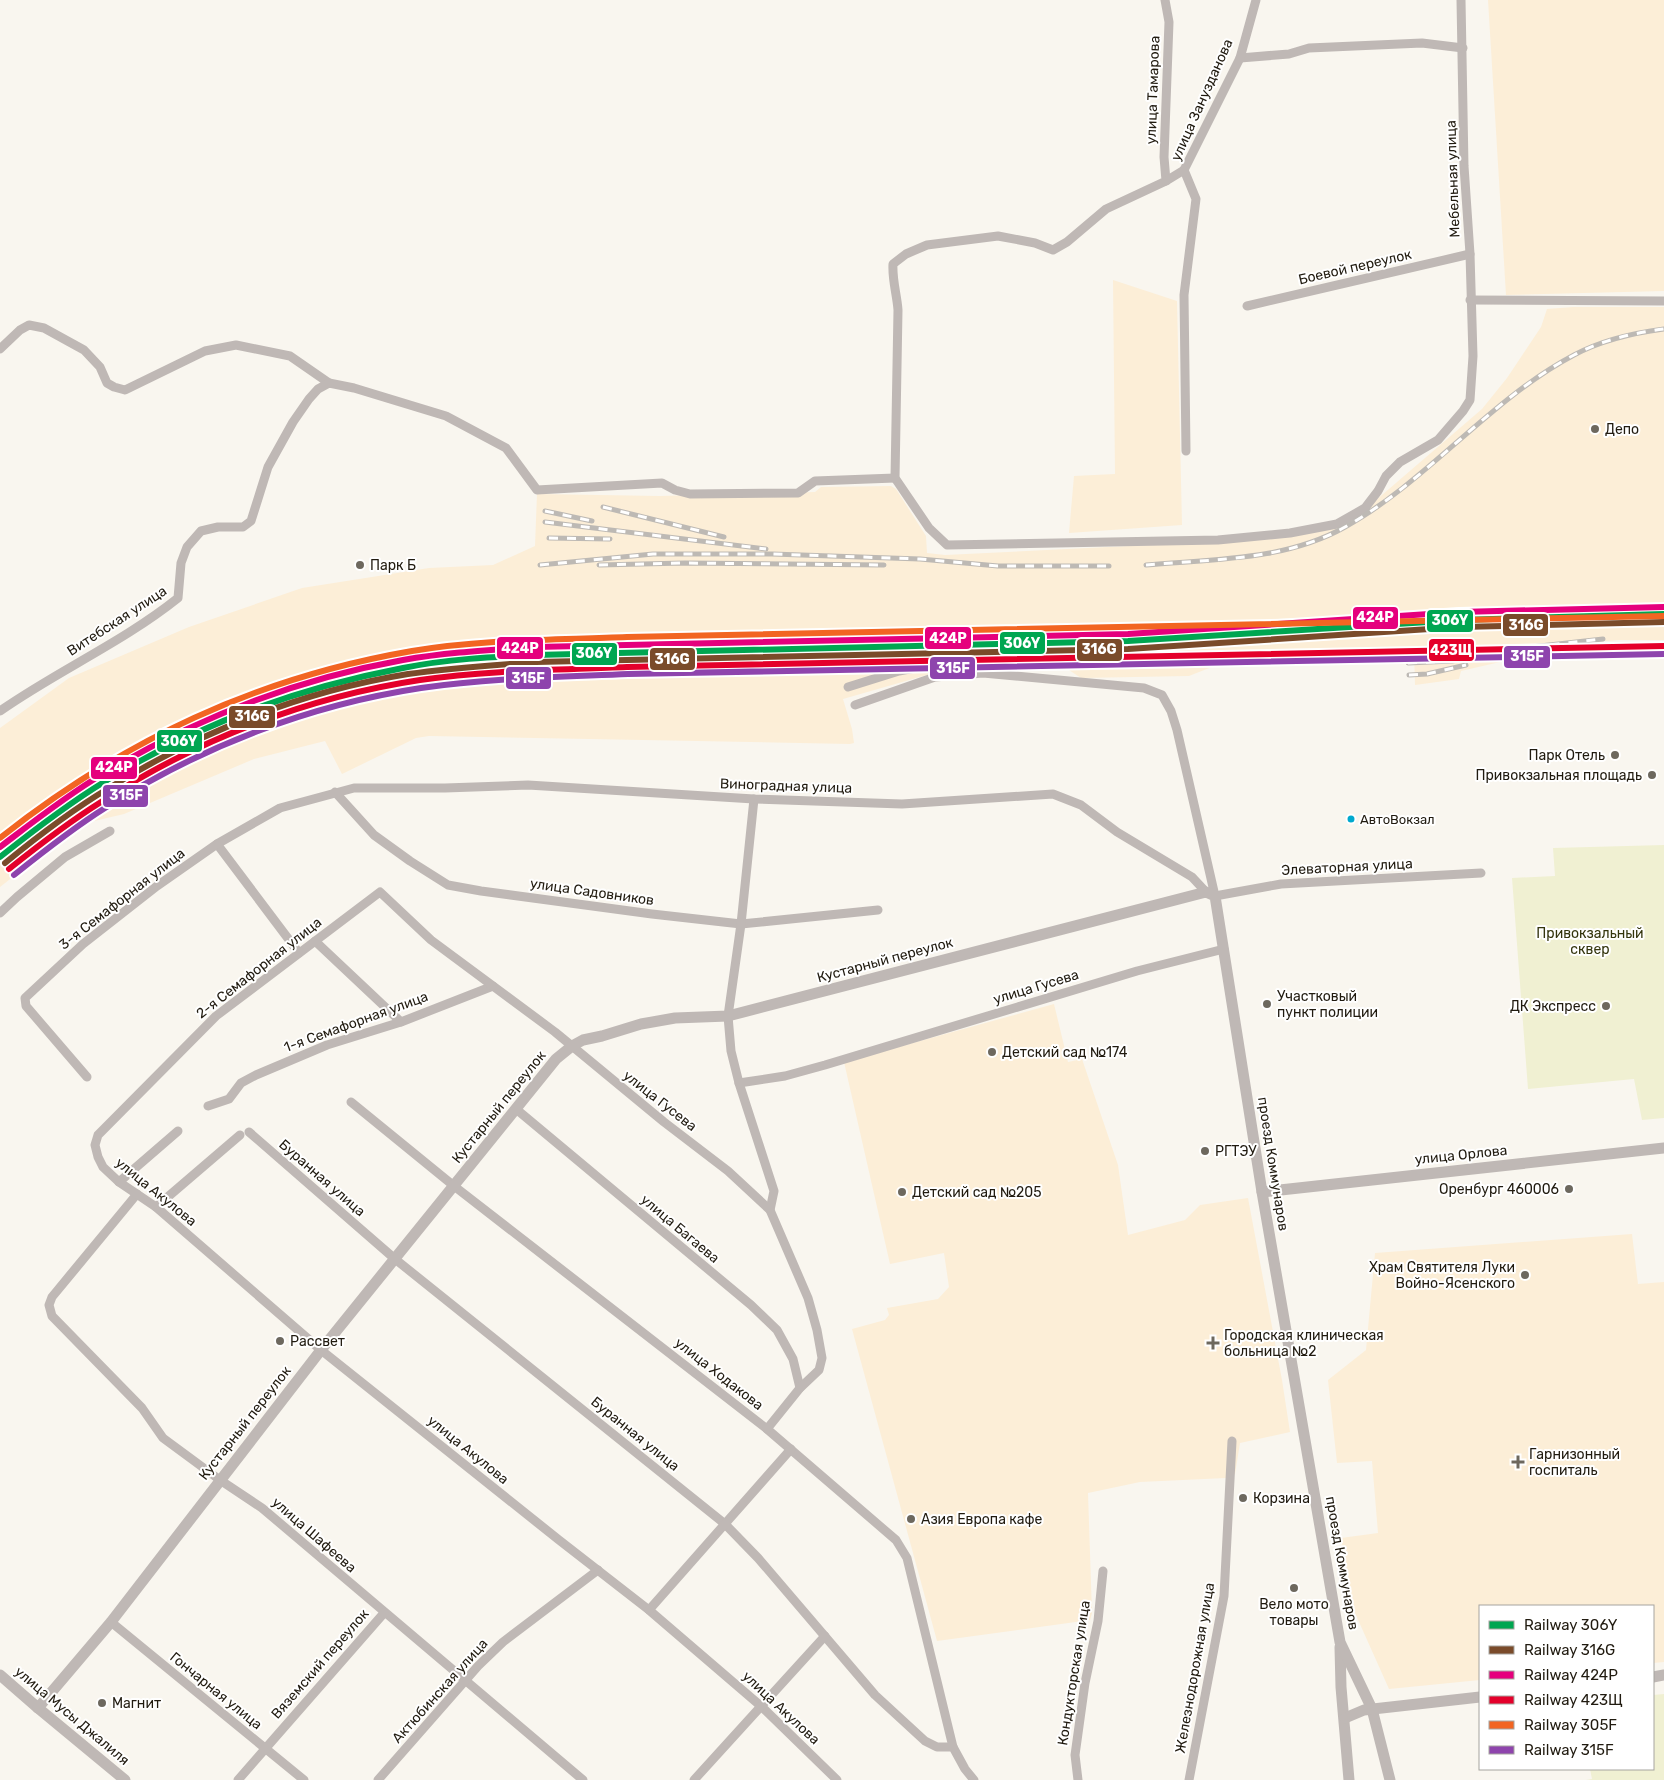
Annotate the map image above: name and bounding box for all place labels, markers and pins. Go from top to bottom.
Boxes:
place label: Депо [1605,421,1639,438]
marker: Депо [1589,423,1601,435]
place label: Парк Б [370,557,416,574]
marker: Парк Б [354,559,366,571]
place label: Парк Отель [1528,747,1605,764]
marker: Парк Отель [1609,749,1621,761]
place label: Привокзальная площадь [1475,767,1642,784]
marker: Привокзальная площадь [1646,769,1658,781]
place label: АвтоВокзал [1360,812,1435,827]
marker: АвтоВокзал [1346,814,1356,824]
place label: Участковый пункт полиции [1277,988,1378,1021]
marker: Участковый пункт полиции [1261,998,1273,1010]
place label: ДК Экспресс [1510,998,1596,1015]
marker: ДК Экспресс [1600,1000,1612,1012]
place label: Детский сад №174 [1002,1044,1128,1061]
marker: Детский сад №174 [986,1046,998,1058]
place label: РГТЭУ [1215,1143,1257,1160]
marker: РГТЭУ [1199,1145,1211,1157]
place label: Оренбург 460006 [1439,1181,1559,1198]
marker: Оренбург 460006 [1563,1183,1575,1195]
place label: Детский сад №205 [912,1184,1042,1201]
marker: Детский сад №205 [896,1186,908,1198]
place label: Храм Святителя Луки Войно-Ясенского [1369,1259,1515,1292]
marker: Храм Святителя Луки Войно-Ясенского [1519,1269,1531,1281]
place label: Городская клиническая больница №2 [1224,1327,1384,1360]
place label: Рассвет [290,1333,345,1350]
marker: Рассвет [274,1335,286,1347]
marker: Городская клиническая больница №2 [1206,1336,1220,1350]
place label: Гарнизонный госпиталь [1529,1446,1620,1479]
marker: Гарнизонный госпиталь [1511,1455,1525,1469]
place label: Корзина [1253,1490,1310,1507]
marker: Корзина [1237,1492,1249,1504]
place label: Азия Европа кафе [921,1511,1043,1528]
marker: Азия Европа кафе [905,1513,917,1525]
marker: Вело мото товары [1288,1582,1300,1594]
place label: Вело мото товары [1259,1596,1329,1629]
place label: Магнит [112,1695,161,1712]
marker: Магнит [96,1697,108,1709]

